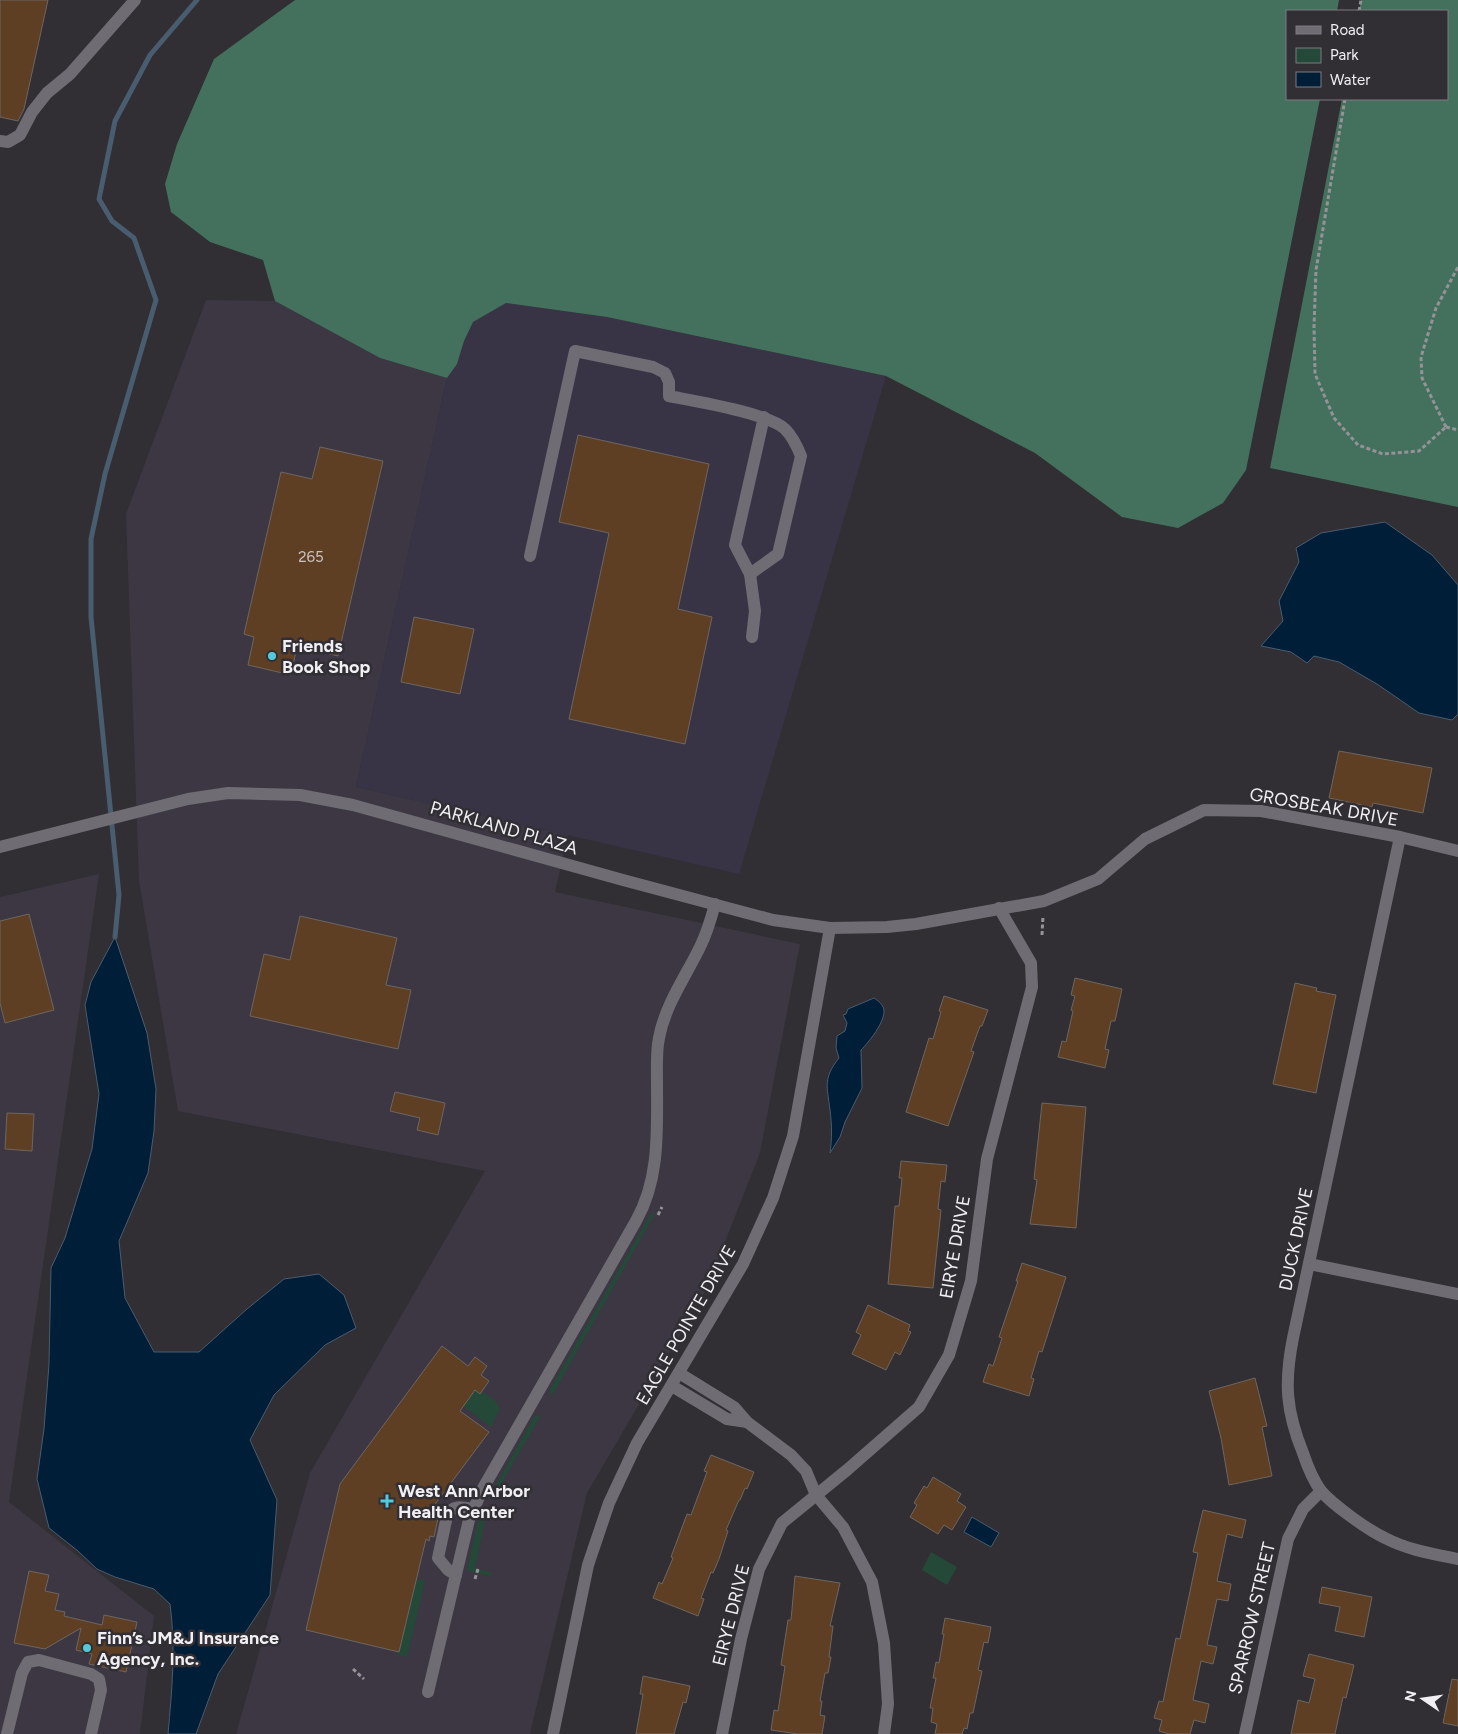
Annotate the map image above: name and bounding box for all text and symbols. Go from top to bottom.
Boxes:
legend [1286,10,1448,100]
text: Road [1330,21,1365,39]
text: Park [1330,46,1359,64]
text: Water [1330,71,1370,89]
house number: 265 [298,548,324,566]
place label: Friends Book Shop [282,635,371,678]
marker: Friends Book Shop [266,650,278,662]
street label: GROSBEAK DRIVE [1248,783,1400,831]
street label: PARKLAND PLAZA [427,796,581,860]
street label: DUCK DRIVE [1274,1185,1318,1293]
street label: EIRYE DRIVE [935,1194,975,1300]
street label: EAGLE POINTE DRIVE [631,1241,741,1409]
place label: West Ann Arbor Health Center [398,1480,530,1523]
marker: West Ann Arbor Health Center [380,1494,394,1508]
street label: SPARROW STREET [1224,1540,1280,1696]
street label: EIRYE DRIVE [708,1562,754,1668]
place label: Finn’s JM&J Insurance Agency, Inc. [97,1627,279,1670]
marker: Finn’s JM&J Insurance Agency, Inc. [81,1642,93,1654]
north arrow [1398,1674,1448,1724]
text: N [1401,1689,1420,1703]

